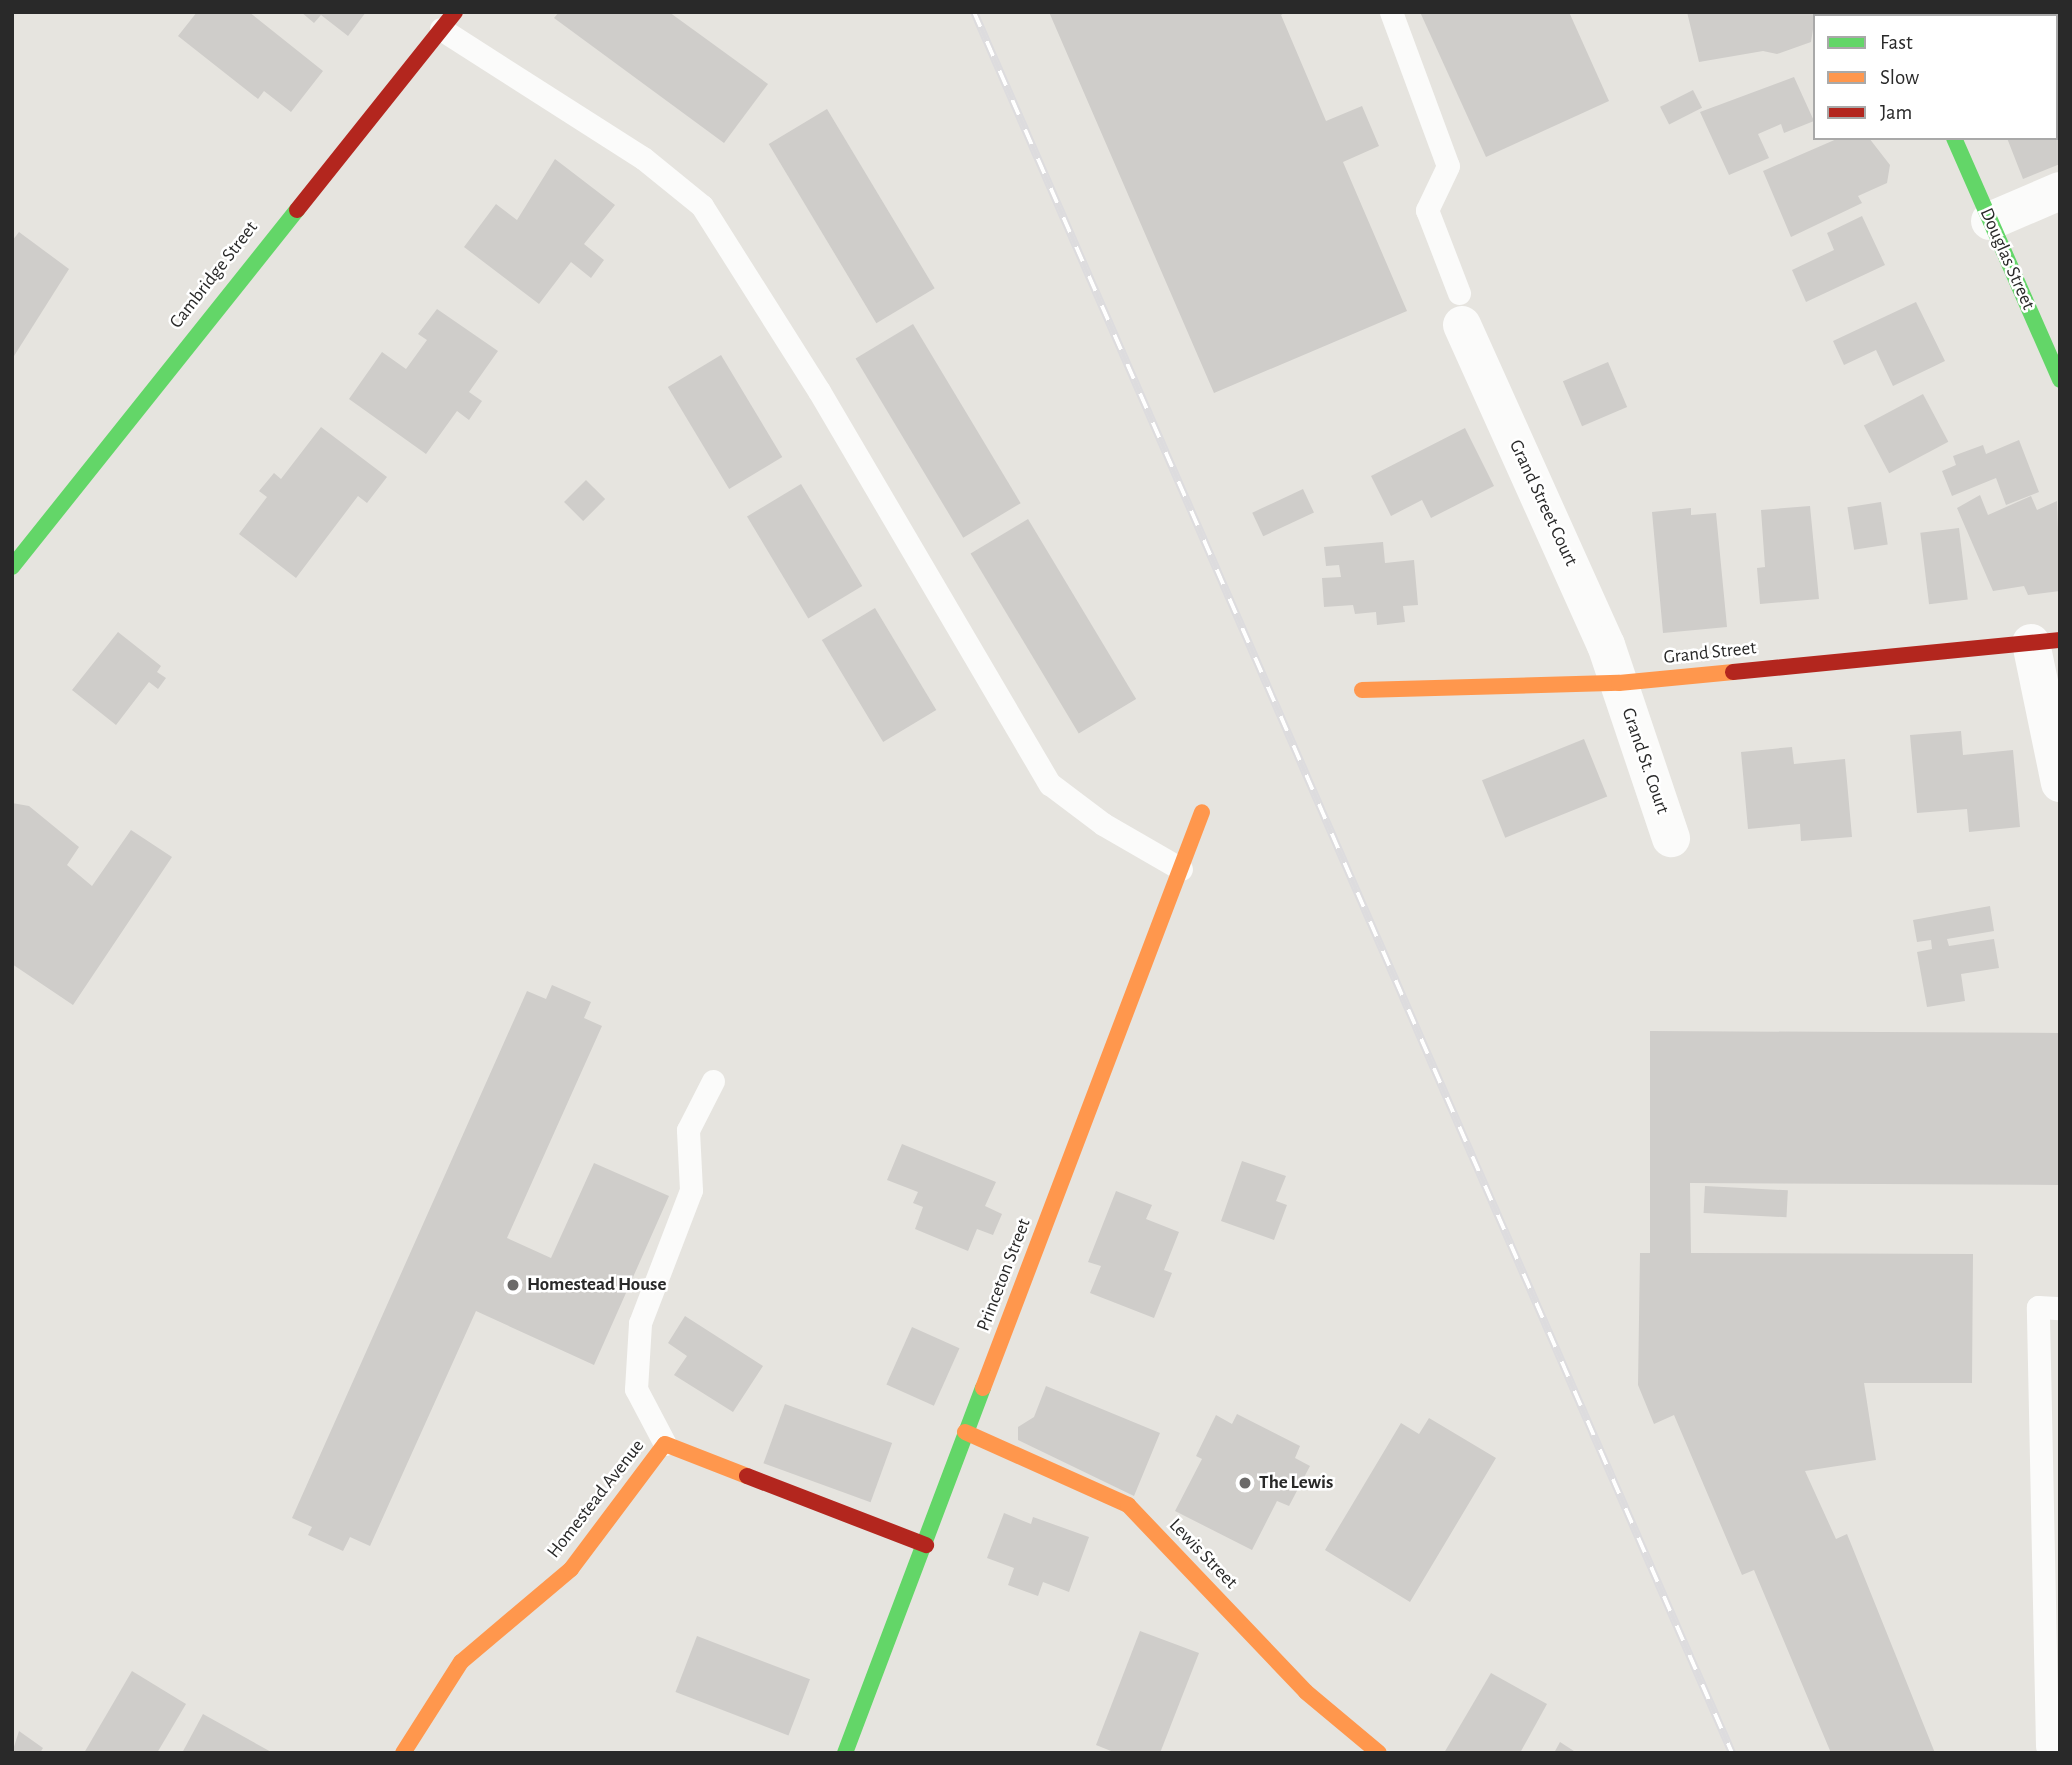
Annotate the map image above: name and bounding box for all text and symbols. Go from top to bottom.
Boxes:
legend [1813,14,2058,140]
text: Fast [1880,32,1913,53]
text: Slow [1880,67,1919,88]
text: Jam [1880,102,1912,123]
street label: Douglas Street [1974,205,2040,313]
street label: Cambridge Street [165,217,263,333]
street label: Grand Street Court [1504,436,1582,570]
street label: Grand Street [1663,637,1757,669]
street label: Grand St. Court [1616,705,1674,817]
street label: Princeton Street [972,1215,1036,1335]
place label: Homestead House [527,1274,666,1296]
marker: Homestead House [505,1277,521,1293]
street label: Homestead Avenue [543,1435,649,1563]
place label: The Lewis [1259,1472,1333,1494]
marker: The Lewis [1237,1475,1253,1491]
street label: Lewis Street [1164,1514,1242,1594]

